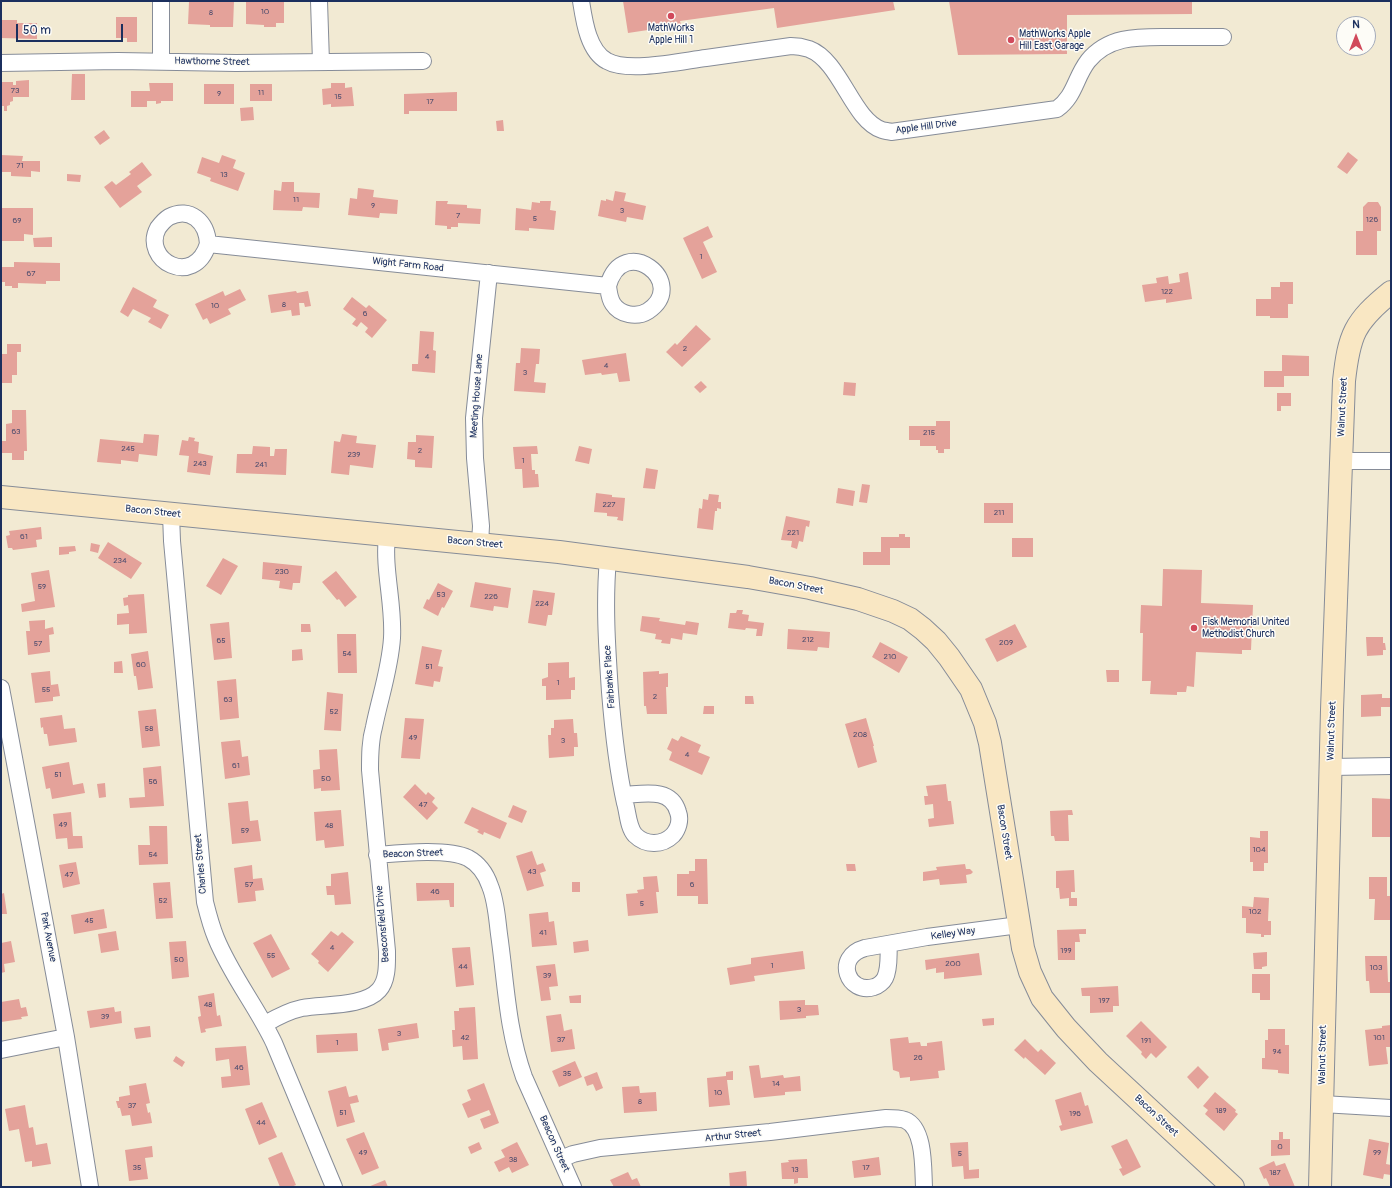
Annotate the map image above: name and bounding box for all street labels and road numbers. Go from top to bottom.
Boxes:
street label: Hawthorne Street [174,55,250,69]
street label: Apple Hill Drive [895,117,957,137]
street label: Wight Farm Road [372,255,444,275]
street label: Meeting House Lane [468,353,486,439]
street label: Walnut Street [1335,377,1351,437]
street label: Bacon Street [125,503,181,521]
street label: Bacon Street [447,535,503,551]
street label: Bacon Street [768,575,824,597]
street label: Fairbanks Place [602,645,618,709]
street label: Walnut Street [1325,701,1339,761]
street label: Bacon Street [994,804,1014,860]
street label: Charles Street [192,834,210,894]
street label: Beacon Street [383,847,443,861]
street label: Beaconsfield Drive [374,885,392,963]
street label: Park Avenue [37,911,59,963]
street label: Kelley Way [930,925,976,943]
street label: Walnut Street [1316,1025,1330,1085]
street label: Bacon Street [1132,1093,1180,1139]
street label: Beacon Street [536,1114,572,1174]
street label: Arthur Street [704,1127,762,1145]

